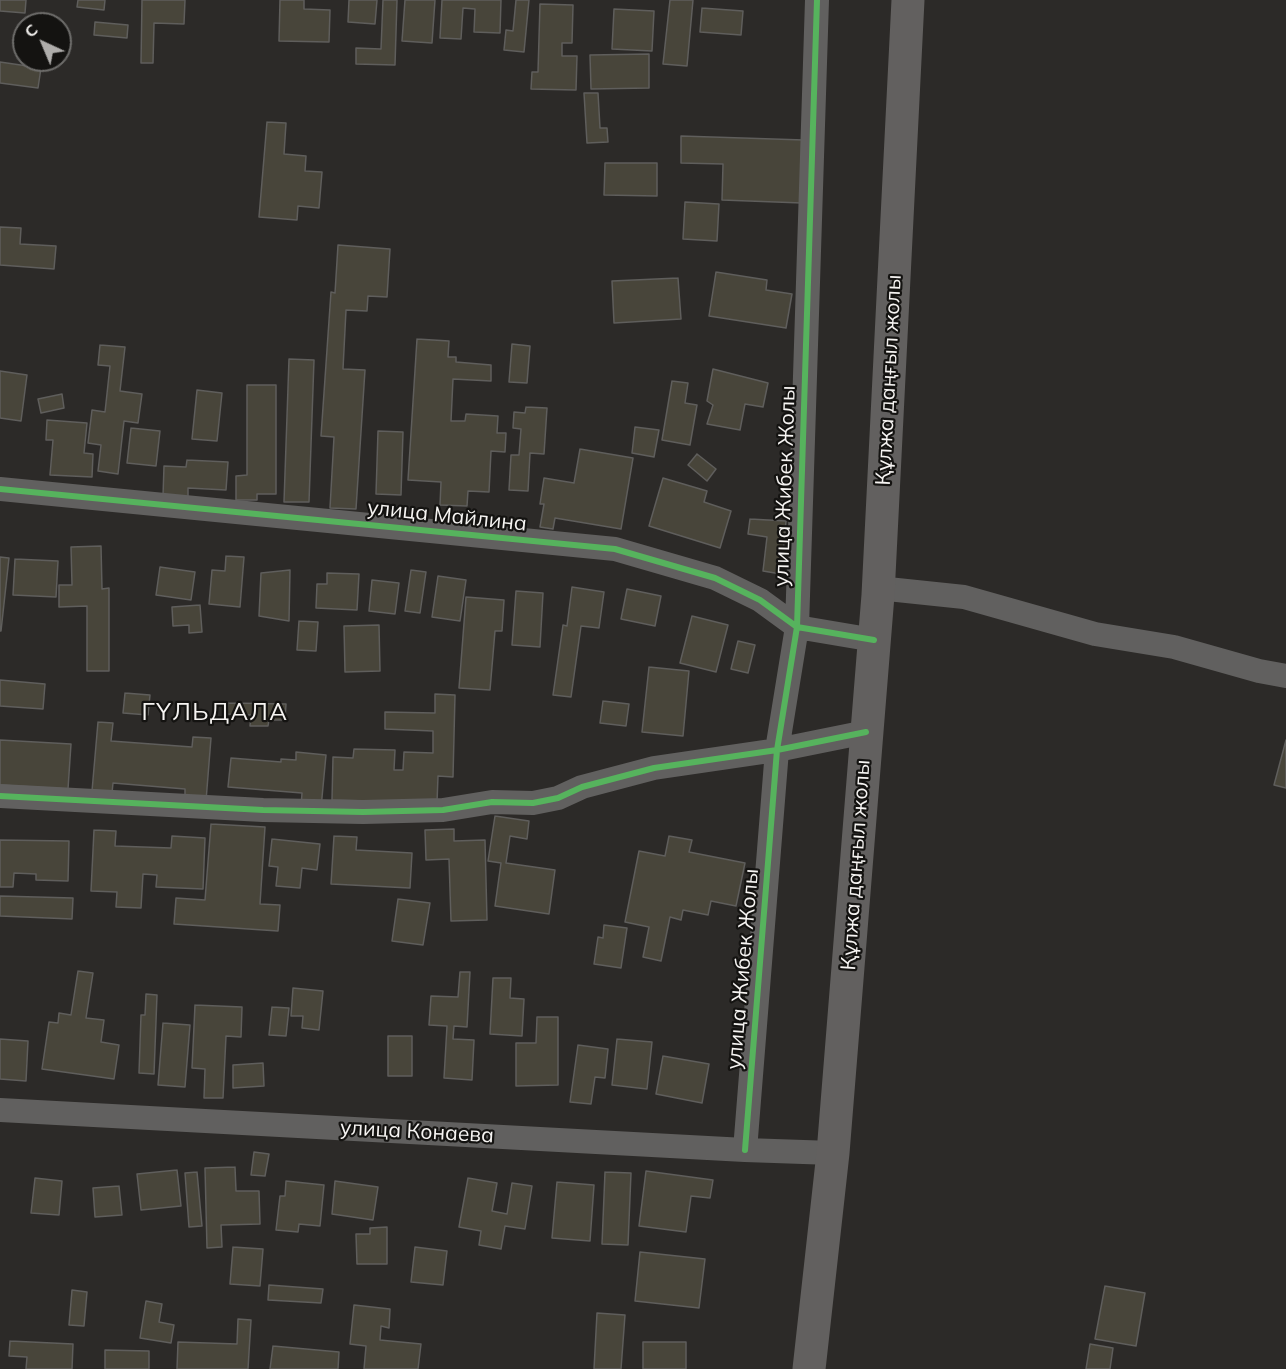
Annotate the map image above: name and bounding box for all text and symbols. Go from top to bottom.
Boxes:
north arrow [12,12,72,72]
text: С [20,19,42,41]
street label: Құлжа даңғыл жолы [871,274,907,486]
street label: улица Жибек Жолы [769,385,801,587]
street label: улица Майлина [366,495,528,537]
district label: ГҮЛЬДАЛА [141,699,289,727]
street label: Құлжа даңғыл жолы [836,759,876,971]
street label: улица Жибек Жолы [722,868,764,1070]
street label: улица Конаева [339,1115,495,1149]

